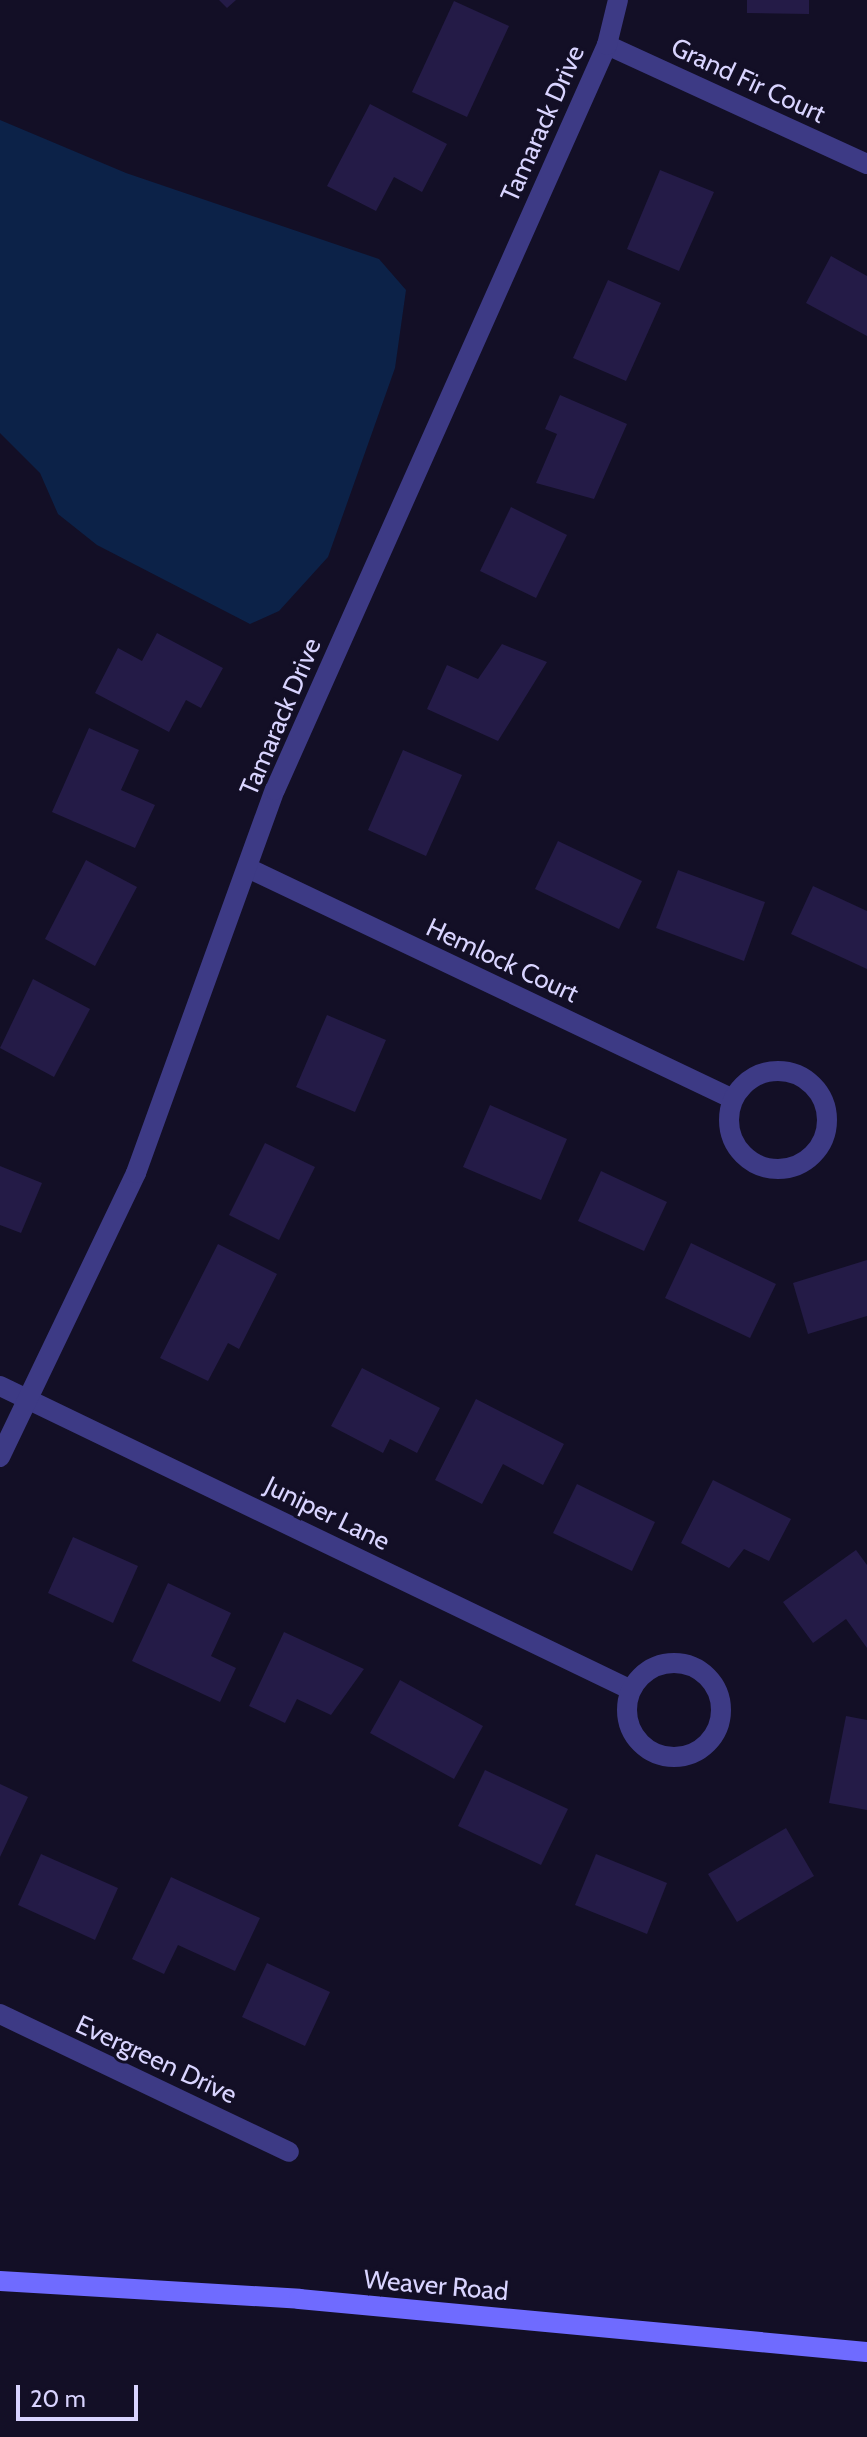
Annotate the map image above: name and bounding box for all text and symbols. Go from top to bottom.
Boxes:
street label: Grand Fir Court [666,32,830,130]
street label: Tamarack Drive [495,41,591,207]
street label: Tamarack Drive [234,634,328,800]
street label: Hemlock Court [421,912,583,1010]
street label: Juniper Lane [259,1470,395,1558]
street label: Evergreen Drive [71,2009,241,2111]
street label: Weaver Road [362,2264,510,2308]
scale bar [20,2369,142,2419]
text: 20 m [30,2384,86,2413]

